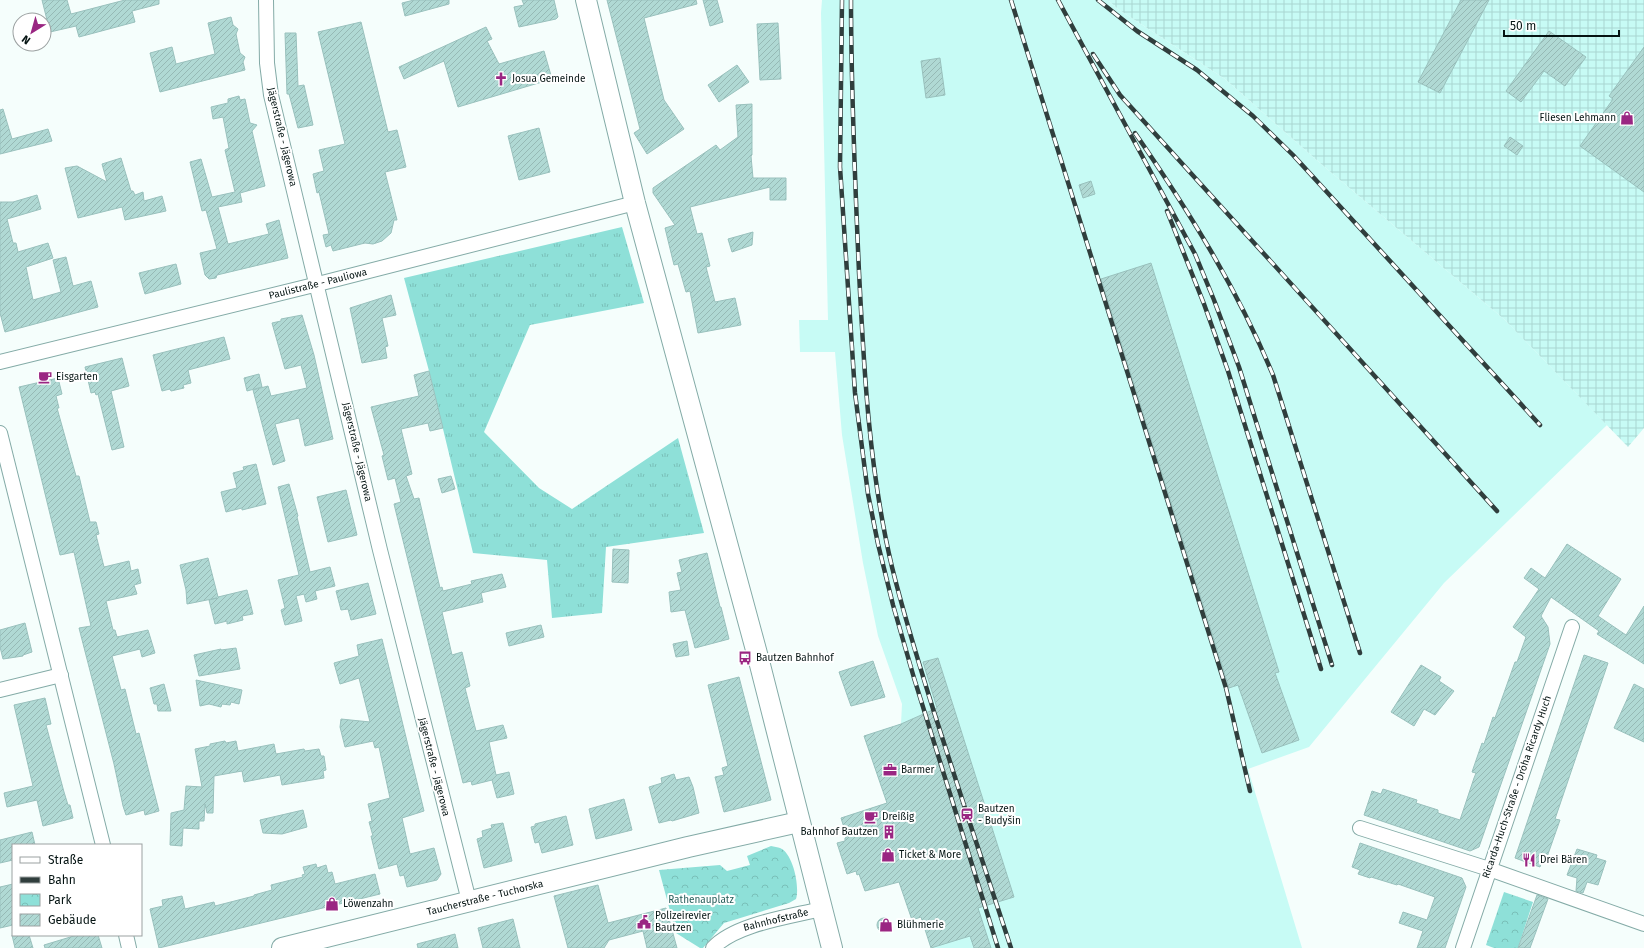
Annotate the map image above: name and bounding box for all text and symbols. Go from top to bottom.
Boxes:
north arrow [12,12,52,52]
scale bar [1504,12,1619,38]
text: 50 m [1510,19,1536,33]
text: N [19,32,33,47]
church icon: Josua Gemeinde [493,71,509,87]
place label: Josua Gemeinde [512,73,585,85]
street label: Jägerstraße - Jägerowa [265,86,299,188]
shop icon: Fliesen Lehmann [1619,110,1635,126]
place label: Fliesen Lehmann [1540,112,1616,124]
street label: Paulistraße - Pauliowa [268,266,368,302]
cafe icon: Eisgarten [37,369,53,385]
place label: Eisgarten [56,371,98,383]
street label: Jägerstraße - Jägerowa [340,401,374,503]
bus stop icon: Bautzen Bahnhof [737,650,753,666]
place label: Bautzen Bahnhof [756,652,834,664]
street label: Ricarda-Huch-Straße - Dróha Ricardy Huch [1480,694,1554,880]
street label: Jägerstraße - Jägerowa [416,716,452,818]
office icon: Barmer [882,762,898,778]
place label: Barmer [901,764,934,776]
place label: Bautzen - Budyšin [978,803,1021,827]
station icon: Bautzen - Budyšin [959,807,975,823]
cafe icon: Dreißig [863,809,879,825]
place label: Dreißig [882,811,915,823]
building icon: Bahnhof Bautzen [881,824,897,840]
place label: Bahnhof Bautzen [801,826,878,838]
legend [12,844,142,936]
shop icon: Ticket & More [880,847,896,863]
place label: Ticket & More [899,849,961,861]
restaurant icon: Drei Bären [1521,852,1537,868]
text: Straße [48,853,83,867]
place label: Drei Bären [1540,854,1587,866]
text: Bahn [48,873,76,887]
street label: Taucherstraße - Tuchorska [426,878,544,918]
text: Park [48,893,72,907]
park label: Rathenauplatz [668,894,734,906]
shop icon: Löwenzahn [324,896,340,912]
place label: Löwenzahn [343,898,393,910]
street label: Bahnhofstraße [742,906,810,934]
place label: Polizeirevier Bautzen [655,910,711,934]
text: Gebäude [48,913,96,927]
public building icon: Polizeirevier Bautzen [636,914,652,930]
shop icon: Blühmerie [878,917,894,933]
place label: Blühmerie [897,919,944,931]

